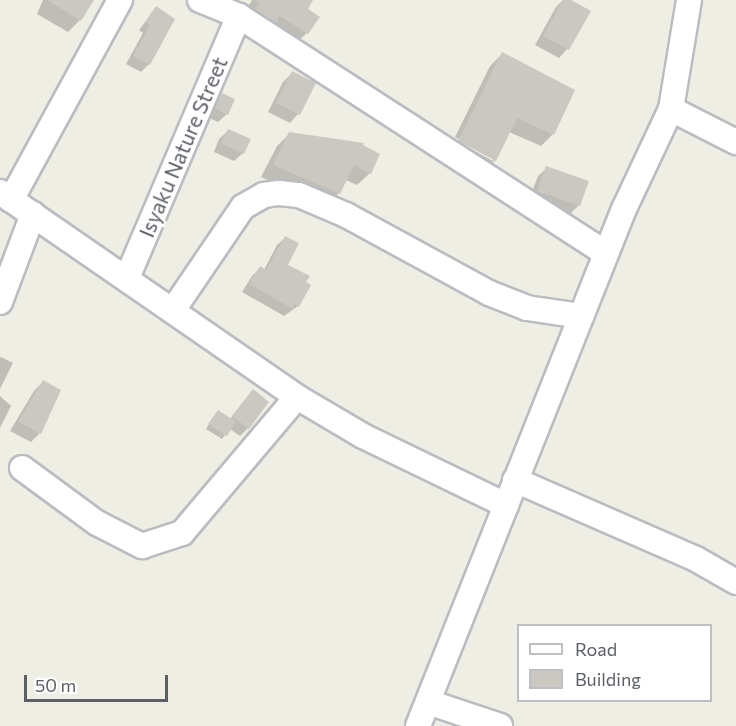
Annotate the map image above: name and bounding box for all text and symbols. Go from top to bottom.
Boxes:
street label: Isyaku Nature Street [134,53,232,241]
legend [517,624,712,702]
text: Road [575,638,617,660]
scale bar [27,663,171,701]
text: Building [575,668,641,690]
text: 50 m [35,674,76,696]

